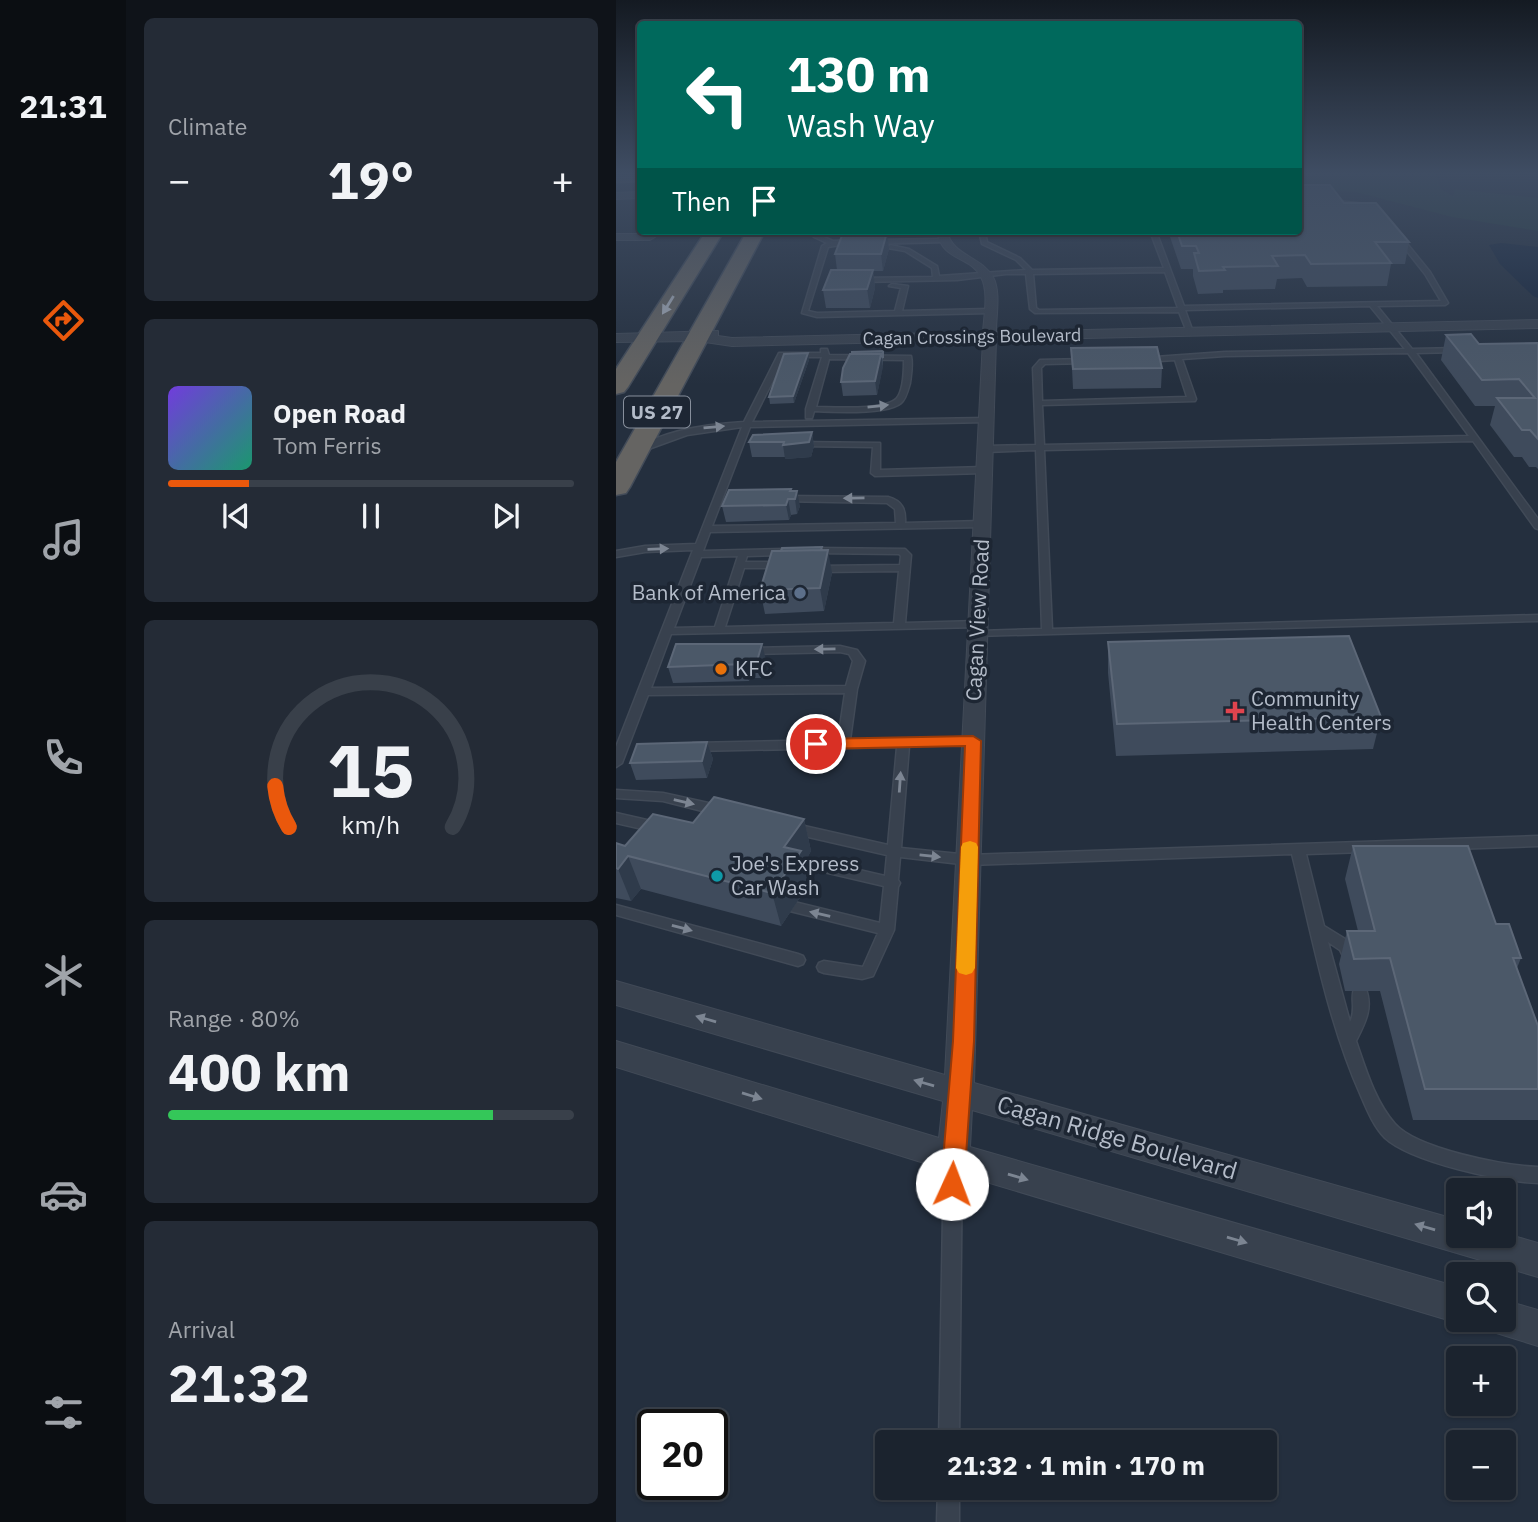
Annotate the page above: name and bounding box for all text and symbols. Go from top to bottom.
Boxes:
text: 130 m [787,42,931,105]
icon: left [672,49,763,140]
text: 21:31 [19,85,107,127]
text: Wash Way [787,104,935,146]
text: Climate [168,111,247,141]
text: 19° [328,146,414,213]
text: − [168,155,191,204]
text: + [551,155,574,204]
icon: arrive [745,182,783,220]
text: Then [672,184,731,218]
one-way arrow [662,295,675,315]
icon: directions [39,296,88,345]
street label: Cagan Crossings Boulevard [862,323,1082,350]
text: Open Road [273,396,406,430]
road number: US 27 [624,396,690,428]
one-way arrow [867,400,889,411]
one-way arrow [703,421,725,432]
text: Tom Ferris [273,430,382,460]
one-way arrow [842,493,864,504]
icon: previous [217,497,255,535]
icon: pause [352,497,390,535]
icon: next [487,497,525,535]
icon: music [39,515,88,564]
street label: Cagan View Road [959,538,995,702]
one-way arrow [647,543,669,554]
place label: Bank of America [632,578,786,606]
marker: Bank of America [792,585,808,601]
one-way arrow [814,644,836,655]
place label: KFC [735,654,773,682]
marker: KFC [713,661,729,677]
place label: Community Health Centers [1251,684,1392,736]
marker: Community Health Centers [1225,701,1245,721]
pin [786,714,846,774]
text: 15 [327,722,415,817]
icon: arrive [797,725,835,763]
icon: phone [39,733,88,782]
one-way arrow [895,770,906,792]
one-way arrow [673,797,695,808]
text: km/h [342,808,400,841]
place label: Joe's Express Car Wash [731,849,859,901]
one-way arrow [919,851,941,862]
marker: Joe's Express Car Wash [709,868,725,884]
one-way arrow [809,908,831,919]
one-way arrow [672,923,693,933]
icon: climate [39,951,88,1000]
text: Range · 80% [168,1003,300,1033]
one-way arrow [695,1014,716,1024]
text: 400 km [168,1038,350,1105]
one-way arrow [914,1077,935,1087]
street label: Cagan Ridge Boulevard [994,1087,1241,1187]
one-way arrow [741,1091,762,1101]
position arrow [915,1147,989,1221]
icon: car [39,1170,88,1219]
one-way arrow [1008,1172,1029,1182]
map controls [1446,1178,1516,1500]
button: sound [1446,1178,1516,1248]
one-way arrow [1415,1222,1436,1232]
one-way arrow [1226,1236,1247,1246]
button: search [1446,1262,1516,1332]
text: Arrival [168,1314,235,1344]
button: + [1446,1346,1516,1416]
text: 21:32 [168,1349,310,1416]
icon: filters [39,1388,88,1437]
speed limit sign: 20 [637,1409,728,1500]
button: − [1446,1430,1516,1500]
text: 21:32 · 1 min · 170 m [947,1448,1205,1482]

